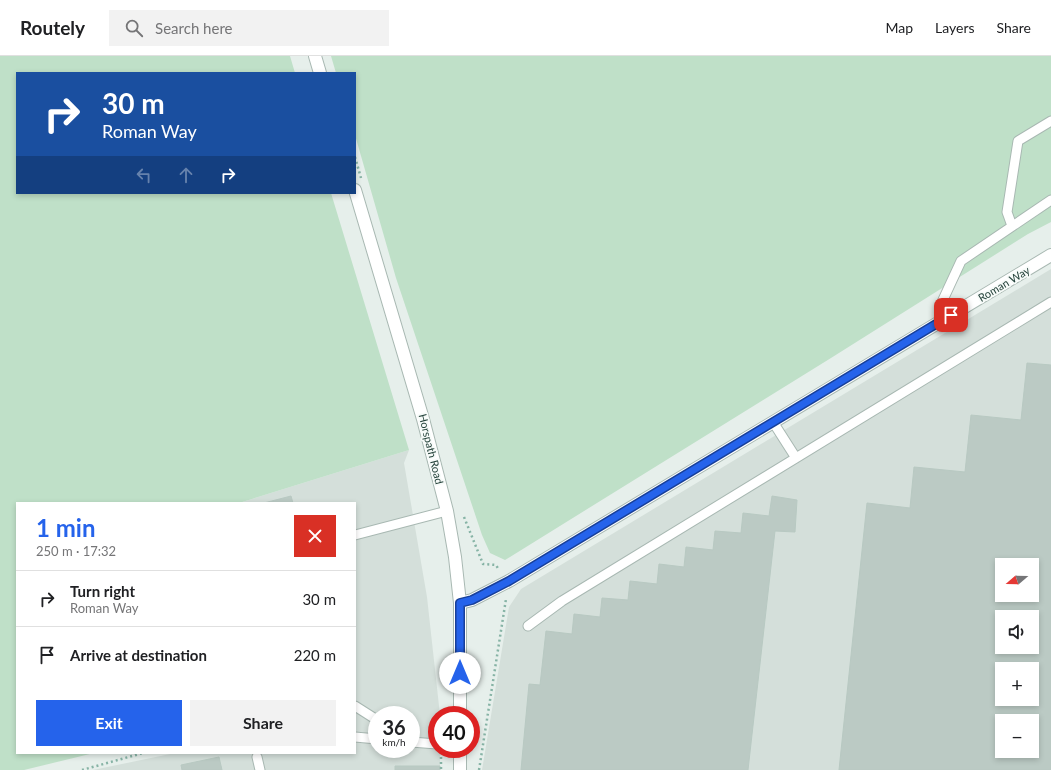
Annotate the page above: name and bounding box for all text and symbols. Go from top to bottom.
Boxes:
search box [109,10,389,46]
text: Routely [20,16,85,39]
icon: search [123,17,145,39]
text: Search here [155,19,232,37]
text: Map [885,19,913,36]
text: Layers [935,19,975,36]
text: Share [997,19,1031,36]
text: 30 m [102,86,165,120]
icon: right [36,88,88,140]
text: Roman Way [102,120,197,142]
icon: left [133,164,155,186]
icon: ahead [175,164,197,186]
icon: right [217,164,239,186]
street label: Roman Way [976,263,1032,304]
pin [934,298,968,332]
icon: arrive [940,304,962,326]
street label: Horspath Road [416,412,447,485]
text: 1 min [36,513,96,542]
button: close [294,515,336,557]
text: 250 m · 17:32 [36,543,116,559]
north arrow [995,558,1039,602]
map controls [995,558,1039,758]
text: Turn right [70,582,135,600]
icon: right [36,588,58,610]
text: 30 m [302,590,336,608]
text: Roman Way [70,600,138,616]
button: sound [995,610,1039,654]
icon: arrive [36,644,58,666]
text: Arrive at destination [70,646,207,664]
text: 220 m [294,646,336,664]
position arrow [439,652,481,694]
button: + [995,662,1039,706]
button: Exit [36,700,182,746]
button: Share [190,700,336,746]
speed limit sign: 40 [428,706,480,758]
button: − [995,714,1039,758]
text: 36 [382,715,406,739]
text: km/h [382,736,406,748]

